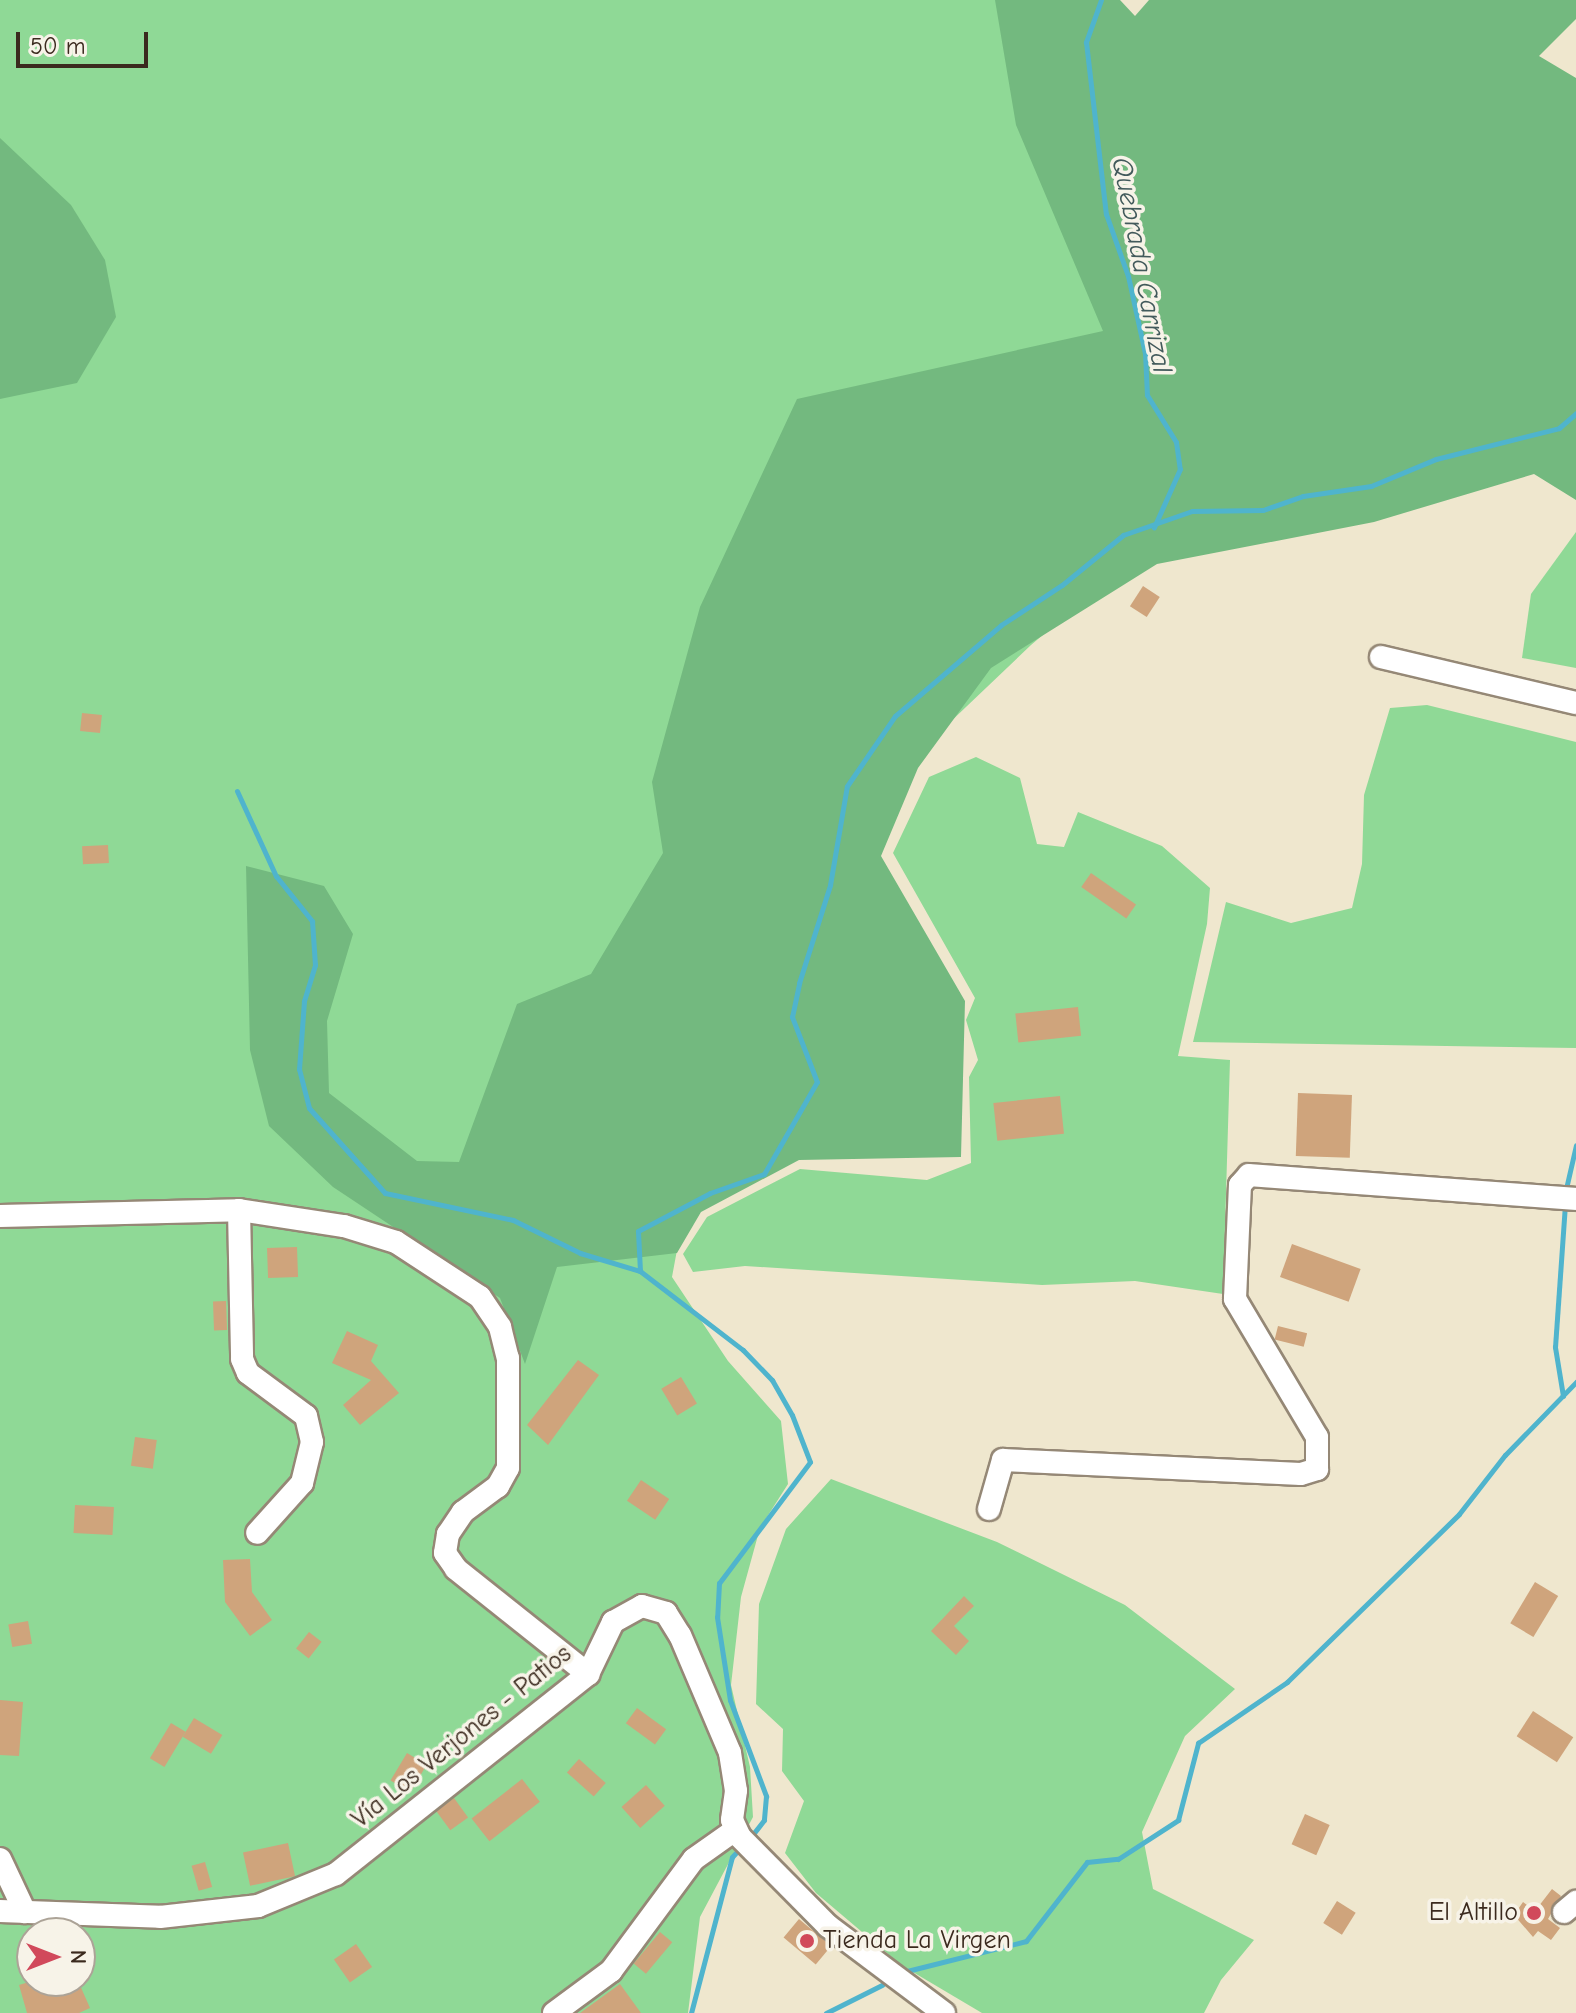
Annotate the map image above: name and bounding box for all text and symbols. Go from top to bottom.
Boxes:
scale bar [20,16,152,66]
text: 50 m [30,32,86,60]
water label: Quebrada Carrizal [1105,154,1179,376]
street label: Vía Los Verjones - Patios [346,1639,578,1835]
place label: El Altillo [1429,1897,1518,1929]
marker: El Altillo [1525,1904,1543,1922]
north arrow [16,1917,96,1997]
place label: Tienda La Virgen [823,1925,1011,1957]
marker: Tienda La Virgen [798,1932,816,1950]
text: N [65,1950,91,1964]

